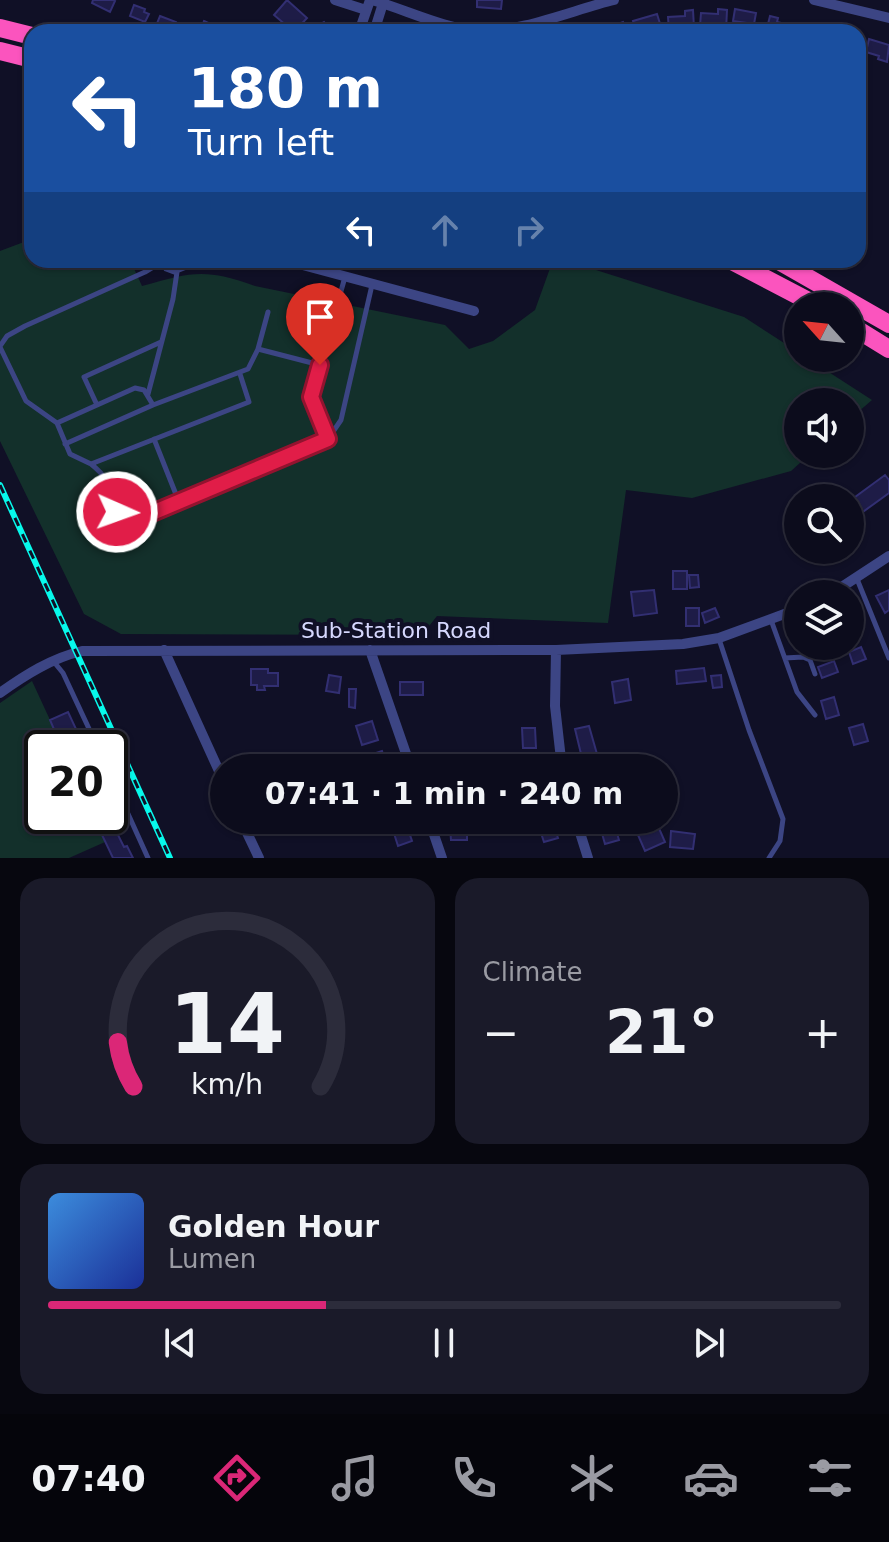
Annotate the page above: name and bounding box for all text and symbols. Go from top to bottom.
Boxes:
text: 180 m [188,55,383,120]
icon: left [56,56,160,160]
text: Turn left [188,122,334,163]
icon: left [339,208,383,252]
icon: ahead [423,208,467,252]
icon: right [507,208,551,252]
pin [286,283,354,365]
north arrow [784,292,864,372]
map controls [784,292,864,660]
icon: arrive [298,295,342,339]
button: sound [784,388,864,468]
position arrow [75,470,159,554]
button: search [784,484,864,564]
button: layers [784,580,864,660]
street label: Sub-Station Road [301,618,491,643]
speed limit sign: 20 [24,730,128,834]
text: 07:41 · 1 min · 240 m [265,776,623,811]
text: Climate [483,957,583,987]
text: 14 [169,976,285,1073]
text: 21° [605,997,719,1067]
text: − [483,1007,519,1058]
text: + [804,1007,841,1058]
text: km/h [191,1067,263,1101]
text: Golden Hour [168,1209,379,1244]
text: Lumen [168,1244,256,1274]
icon: previous [158,1321,202,1365]
icon: pause [422,1321,466,1365]
icon: next [687,1321,731,1365]
icon: directions [209,1450,265,1506]
icon: music [327,1450,383,1506]
icon: phone [446,1450,502,1506]
icon: climate [564,1450,620,1506]
icon: car [683,1450,739,1506]
icon: filters [802,1450,858,1506]
text: 07:40 [31,1458,146,1499]

